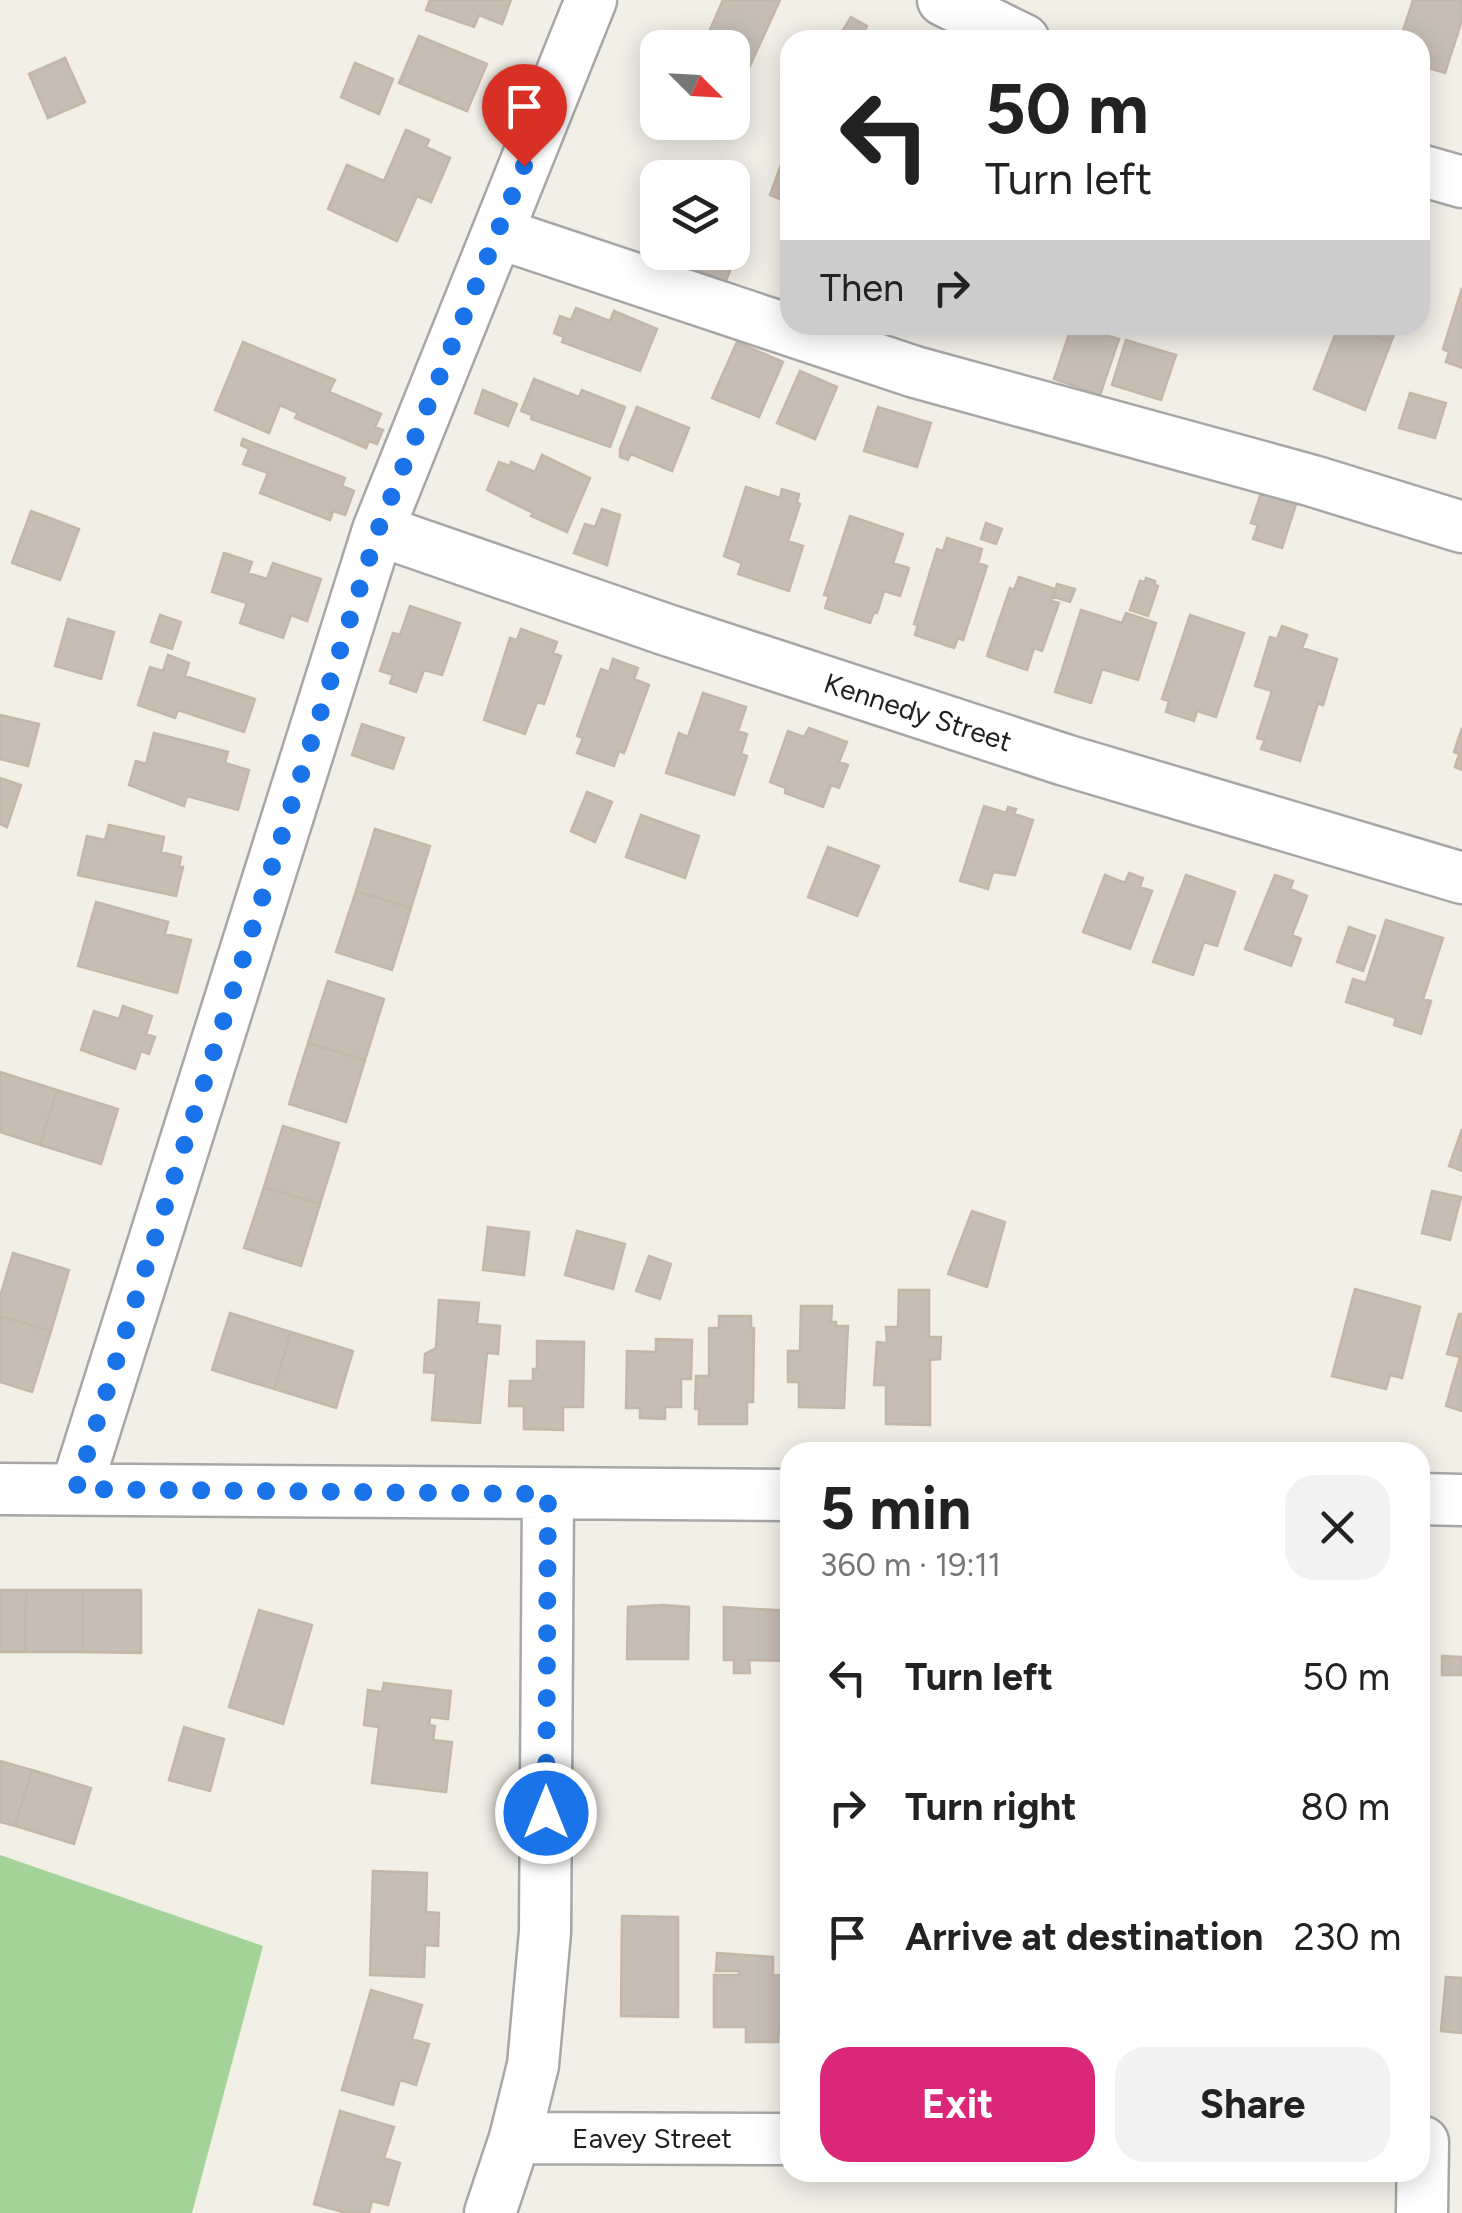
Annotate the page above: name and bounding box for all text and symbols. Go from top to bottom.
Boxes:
north arrow [640,30,750,140]
map controls [640,30,750,270]
pin [482,64,567,167]
text: 50 m [985,66,1149,151]
icon: left [820,70,950,200]
icon: arrive [497,79,552,134]
text: Turn left [985,151,1152,205]
button: layers [640,160,750,270]
icon: right [924,260,979,315]
text: Then [820,265,904,311]
street label: Kennedy Street [820,666,1016,758]
text: 5 min [820,1472,971,1544]
button: close [1285,1475,1390,1580]
text: 360 m · 19:11 [820,1546,1001,1584]
icon: left [820,1650,875,1705]
text: Turn left [905,1654,1053,1700]
text: 50 m [1302,1654,1390,1700]
position arrow [494,1761,598,1865]
icon: right [820,1780,875,1835]
text: Turn right [905,1784,1077,1830]
text: 80 m [1301,1784,1390,1830]
icon: arrive [820,1910,875,1965]
text: Arrive at destination [905,1914,1263,1960]
text: 230 m [1293,1914,1401,1960]
button: Exit [820,2047,1095,2162]
button: Share [1115,2047,1390,2162]
street label: Eavey Street [572,2121,732,2155]

